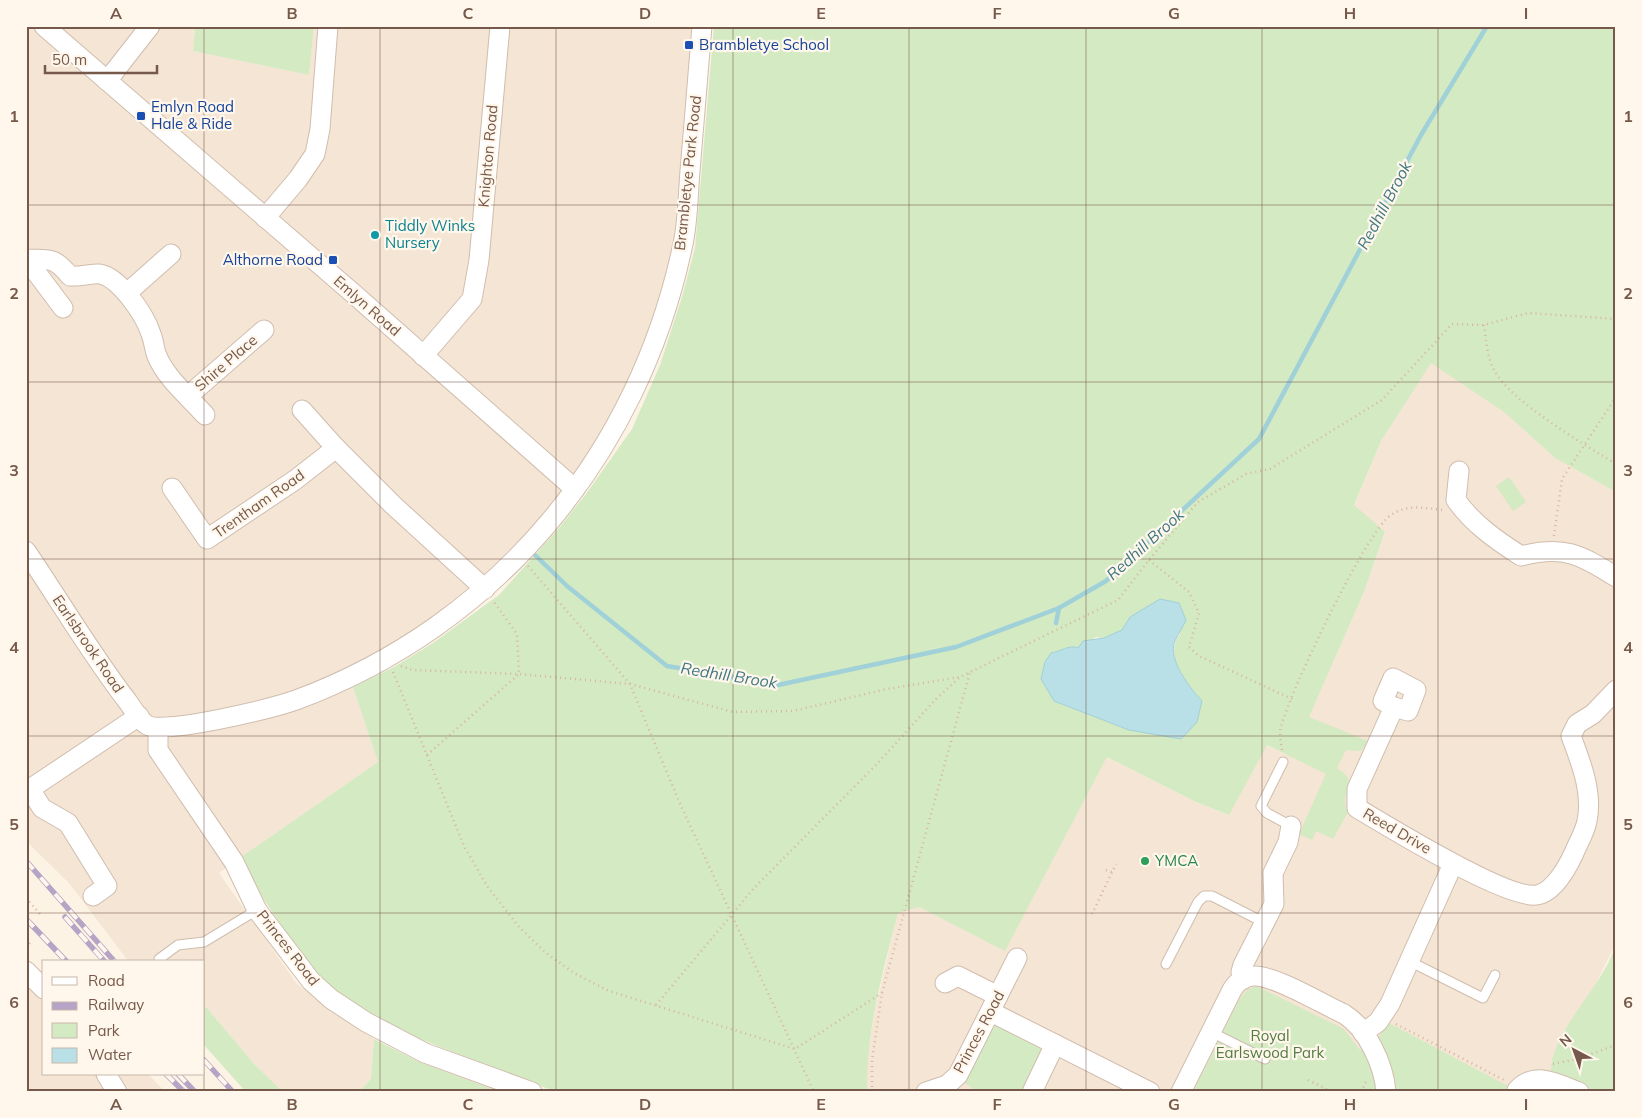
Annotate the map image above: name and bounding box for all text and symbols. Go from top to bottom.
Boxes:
text: A [110,3,122,23]
text: B [286,3,298,23]
text: C [463,3,474,23]
text: D [639,3,651,23]
text: E [816,3,826,23]
text: F [992,3,1002,23]
text: G [1168,3,1180,23]
text: H [1344,3,1356,23]
text: I [1524,3,1528,23]
place label: Brambletye School [699,35,829,54]
marker: Brambletye School [683,39,695,51]
scale bar [45,42,158,74]
text: 50 m [52,50,87,69]
street label: Brambletye Park Road [670,94,705,252]
place label: Emlyn Road Hale & Ride [151,97,234,133]
street label: Knighton Road [474,104,501,208]
text: 1 [9,106,19,126]
text: 1 [1623,106,1633,126]
marker: Emlyn Road Hale & Ride [135,110,147,122]
water label: Redhill Brook [1352,157,1416,253]
place label: Tiddly Winks Nursery [385,216,475,252]
marker: Tiddly Winks Nursery [369,229,381,241]
place label: Althorne Road [223,250,323,269]
marker: Althorne Road [327,254,339,266]
street label: Emlyn Road [330,271,405,340]
text: 2 [9,283,19,303]
text: 2 [1623,283,1633,303]
street label: Shire Place [190,330,261,395]
text: 3 [9,460,19,480]
text: 3 [1623,460,1633,480]
street label: Trentham Road [209,465,308,542]
water label: Redhill Brook [1102,504,1188,584]
street label: Earlsbrook Road [49,591,128,696]
text: 4 [9,637,19,657]
text: 4 [1623,637,1633,657]
water label: Redhill Brook [679,658,779,693]
street label: Reed Drive [1360,803,1435,858]
text: 5 [9,814,19,834]
text: 5 [1623,814,1633,834]
place label: YMCA [1154,851,1198,870]
marker: YMCA [1139,855,1151,867]
street label: Princes Road [253,906,324,989]
legend [42,960,205,1076]
text: Road [88,971,125,990]
street label: Princes Road [949,987,1008,1076]
text: 6 [9,992,19,1012]
text: 6 [1623,992,1633,1012]
text: Railway [88,995,144,1014]
text: Park [88,1021,120,1040]
park label: Royal Earlswood Park [1216,1026,1325,1062]
north arrow [1550,1026,1600,1076]
text: N [1556,1030,1575,1050]
text: Water [88,1045,132,1064]
text: A [110,1094,122,1114]
text: B [286,1094,298,1114]
text: C [463,1094,474,1114]
text: D [639,1094,651,1114]
text: E [816,1094,826,1114]
text: F [992,1094,1002,1114]
text: G [1168,1094,1180,1114]
text: H [1344,1094,1356,1114]
text: I [1524,1094,1528,1114]

